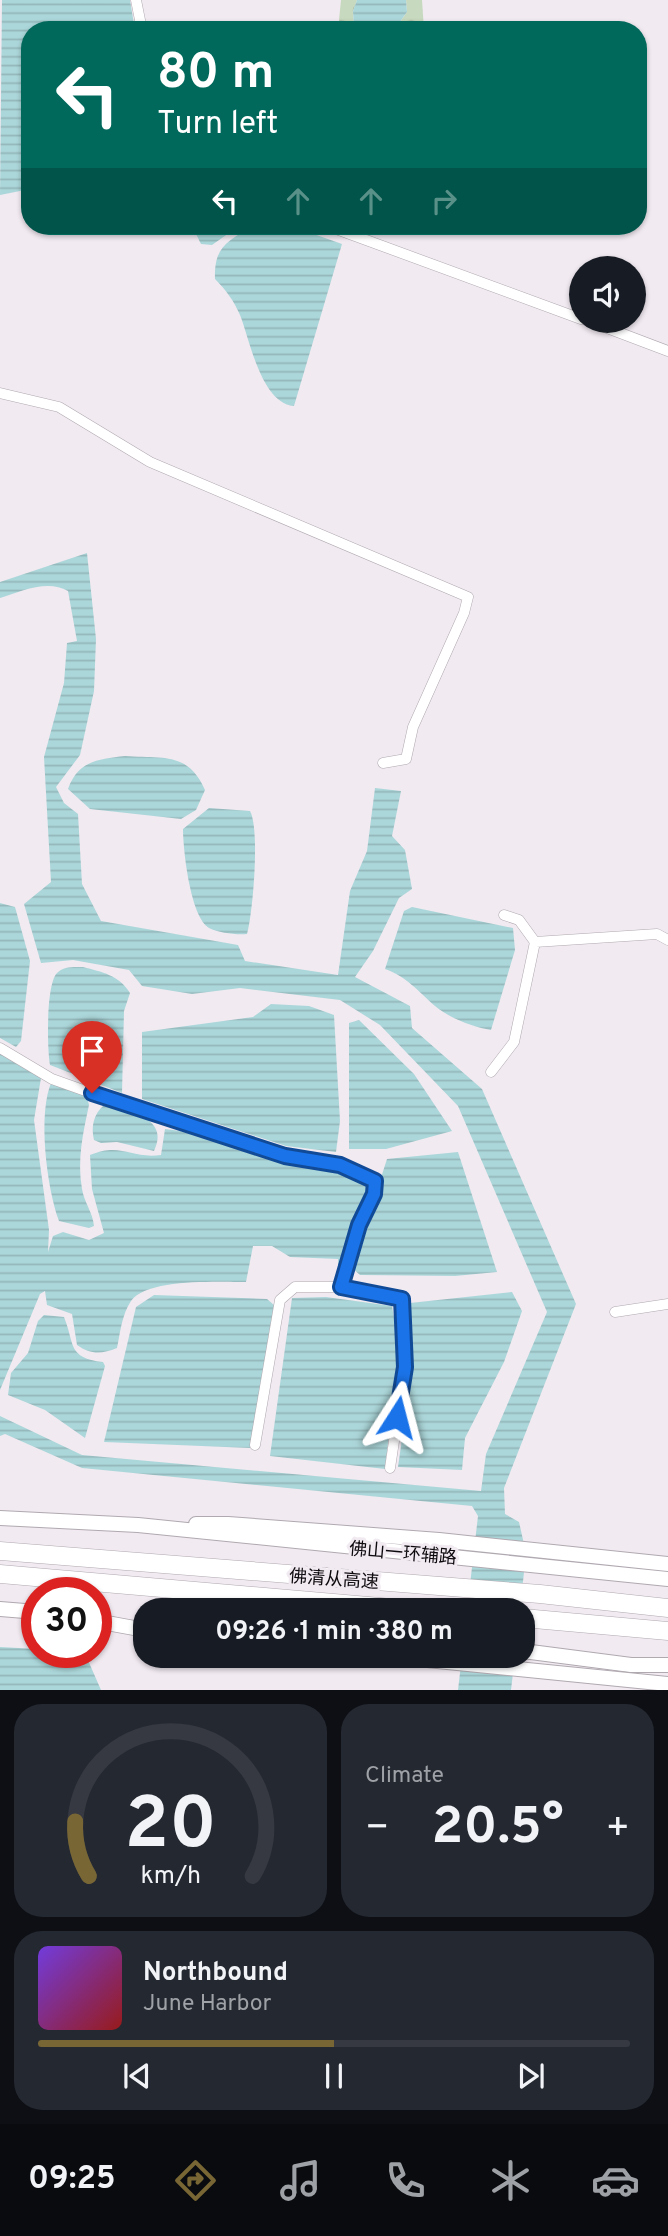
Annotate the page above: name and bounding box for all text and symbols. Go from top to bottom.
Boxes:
text: 80 m [157,44,274,106]
icon: left [42,49,133,140]
text: Turn left [157,105,278,145]
icon: left [206,182,244,220]
icon: ahead [279,182,317,220]
icon: ahead [352,182,390,220]
icon: right [425,182,463,220]
map controls [569,256,646,333]
button: sound [569,256,646,333]
pin [62,1021,122,1093]
icon: arrive [73,1032,111,1070]
position arrow [360,1380,434,1454]
street label: 佛山一环辅路 [348,1538,458,1571]
street label: 佛清从高速 [288,1566,380,1595]
speed limit sign: 30 [21,1577,112,1668]
text: 09:26 · 1 min · 380 m [215,1616,453,1649]
text: Climate [365,1762,444,1791]
text: 20 [124,1783,217,1875]
text: 20.5° [431,1796,564,1862]
text: − [365,1805,390,1854]
text: + [605,1805,630,1854]
text: km/h [140,1861,201,1893]
text: Northbound [143,1957,288,1990]
text: June Harbor [143,1990,271,2019]
icon: previous [118,2057,156,2095]
icon: pause [315,2057,353,2095]
icon: next [512,2057,550,2095]
icon: directions [171,2156,220,2205]
icon: music [276,2156,325,2205]
icon: phone [381,2156,430,2205]
icon: climate [486,2156,535,2205]
icon: car [591,2156,640,2205]
text: 09:25 [28,2160,116,2200]

